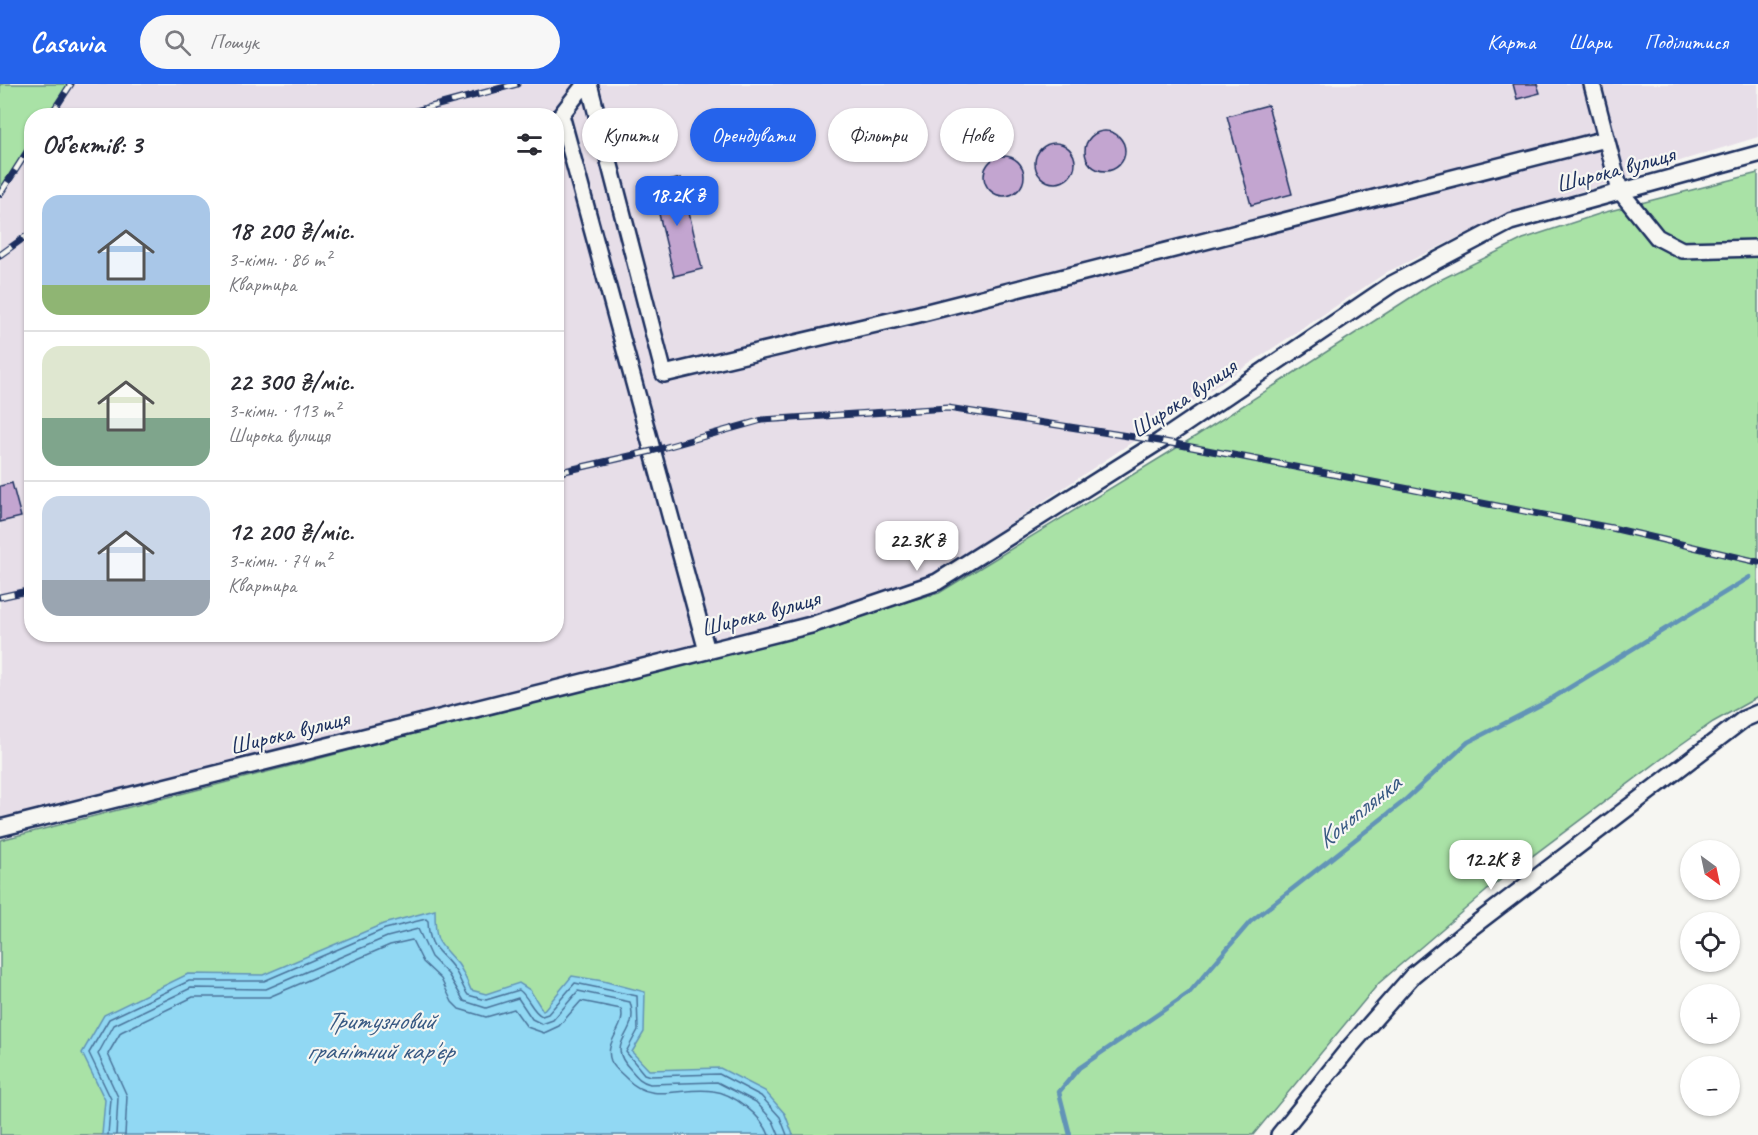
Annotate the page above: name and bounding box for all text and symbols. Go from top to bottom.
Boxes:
search box [140,15,560,69]
text: Casavia [30,25,104,60]
icon: search [161,26,194,59]
text: Пошук [209,28,258,56]
text: Карта [1487,29,1535,55]
text: Шари [1568,29,1612,55]
text: Поділитися [1645,29,1728,55]
chip: Купити [582,108,678,162]
chip: Орендувати [690,108,816,162]
chip: Фільтри [828,108,928,162]
chip: Нове [940,108,1014,162]
text: Об’єктів: 3 [42,128,142,161]
icon: filters [513,128,546,161]
street label: Широка вулиця [1552,138,1680,199]
pin: 18.2K ₴ [622,176,732,227]
text: 18.2K ₴ [649,183,705,208]
text: 18 200 ₴/міс. [228,214,354,247]
icon: home [90,219,162,291]
text: 3-кімн. · 86 m² [228,247,331,272]
text: Квартира [228,272,296,297]
street label: Широка вулиця [1124,350,1243,445]
text: 22 300 ₴/міс. [228,365,354,398]
icon: home [90,370,162,442]
text: 3-кімн. · 113 m² [228,398,340,423]
text: Широка вулиця [228,423,330,448]
text: 12 200 ₴/міс. [228,515,354,548]
icon: home [90,520,162,592]
pin: 22.3K ₴ [862,521,972,572]
text: 22.3K ₴ [889,528,945,553]
text: 3-кімн. · 74 m² [228,548,331,573]
text: Квартира [228,573,296,598]
street label: Широка вулиця [697,582,825,643]
street label: Широка вулиця [226,702,354,761]
water label: Коноплянка [1309,766,1409,856]
pin: 12.2K ₴ [1436,840,1546,891]
north arrow [1680,840,1740,900]
map controls [1680,840,1740,1116]
text: 12.2K ₴ [1463,847,1519,872]
button: locate [1680,912,1740,972]
button: + [1680,984,1740,1044]
water label: Тритузновий гранітний кар'єр [307,1004,457,1067]
button: − [1680,1056,1740,1116]

